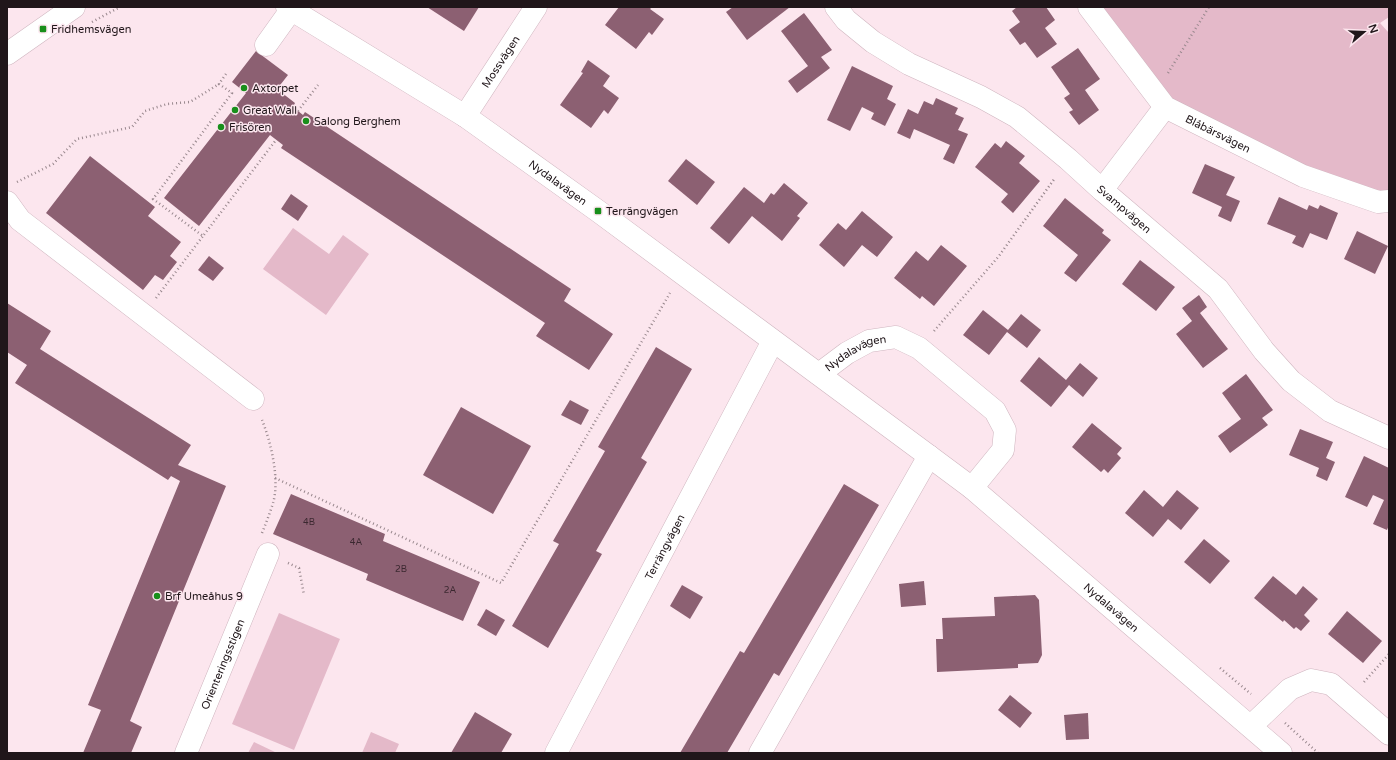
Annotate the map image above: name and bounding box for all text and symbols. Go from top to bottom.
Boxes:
north arrow [1344,12,1384,52]
place label: Fridhemsvägen [51,23,131,36]
text: N [1365,23,1381,35]
marker: Fridhemsvägen [38,24,48,34]
street label: Mossvägen [479,33,523,90]
place label: Axtorpet [252,82,299,95]
marker: Axtorpet [239,83,249,93]
place label: Great Wall [243,104,297,117]
marker: Great Wall [230,105,240,115]
street label: Blåbärsvägen [1183,112,1253,156]
place label: Salong Berghem [314,115,401,128]
marker: Salong Berghem [301,116,311,126]
place label: Frisören [229,121,271,134]
marker: Frisören [216,122,226,132]
street label: Nydalavägen [526,158,589,208]
street label: Svampvägen [1094,183,1154,236]
place label: Terrängvägen [606,205,678,218]
marker: Terrängvägen [593,206,603,216]
street label: Nydalavägen [822,333,887,374]
street label: Terrängvägen [642,512,688,582]
house number: 4B [303,517,315,528]
house number: 4A [350,537,362,548]
house number: 2B [395,564,407,575]
street label: Nydalavägen [1081,581,1141,635]
house number: 2A [444,585,456,596]
place label: Brf Umeåhus 9 [165,590,243,603]
marker: Brf Umeåhus 9 [152,591,162,601]
street label: Orienteringsstigen [199,617,248,712]

